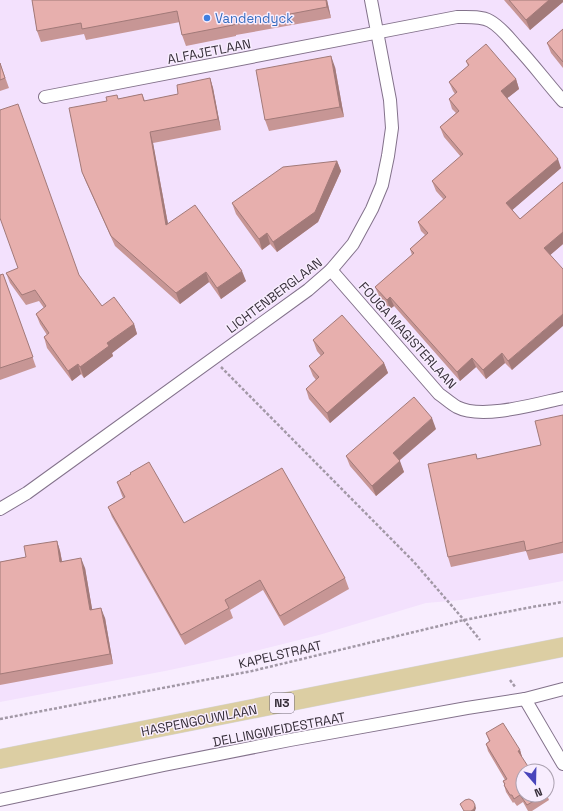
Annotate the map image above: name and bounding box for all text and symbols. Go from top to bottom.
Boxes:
place label: Vandendyck [215,10,293,27]
marker: Vandendyck [202,13,212,23]
street label: ALFAJETLAAN [166,35,252,68]
street label: LICHTENBERGLAAN [223,254,326,337]
street label: FOUGA MAGISTERLAAN [355,278,460,392]
street label: KAPELSTRAAT [237,637,324,672]
road number: N3 [270,693,294,713]
street label: HASPENGOUWLAAN [140,701,259,740]
street label: DELLINGWEIDESTRAAT [211,708,347,751]
north arrow [515,763,555,803]
text: N [533,785,544,800]

